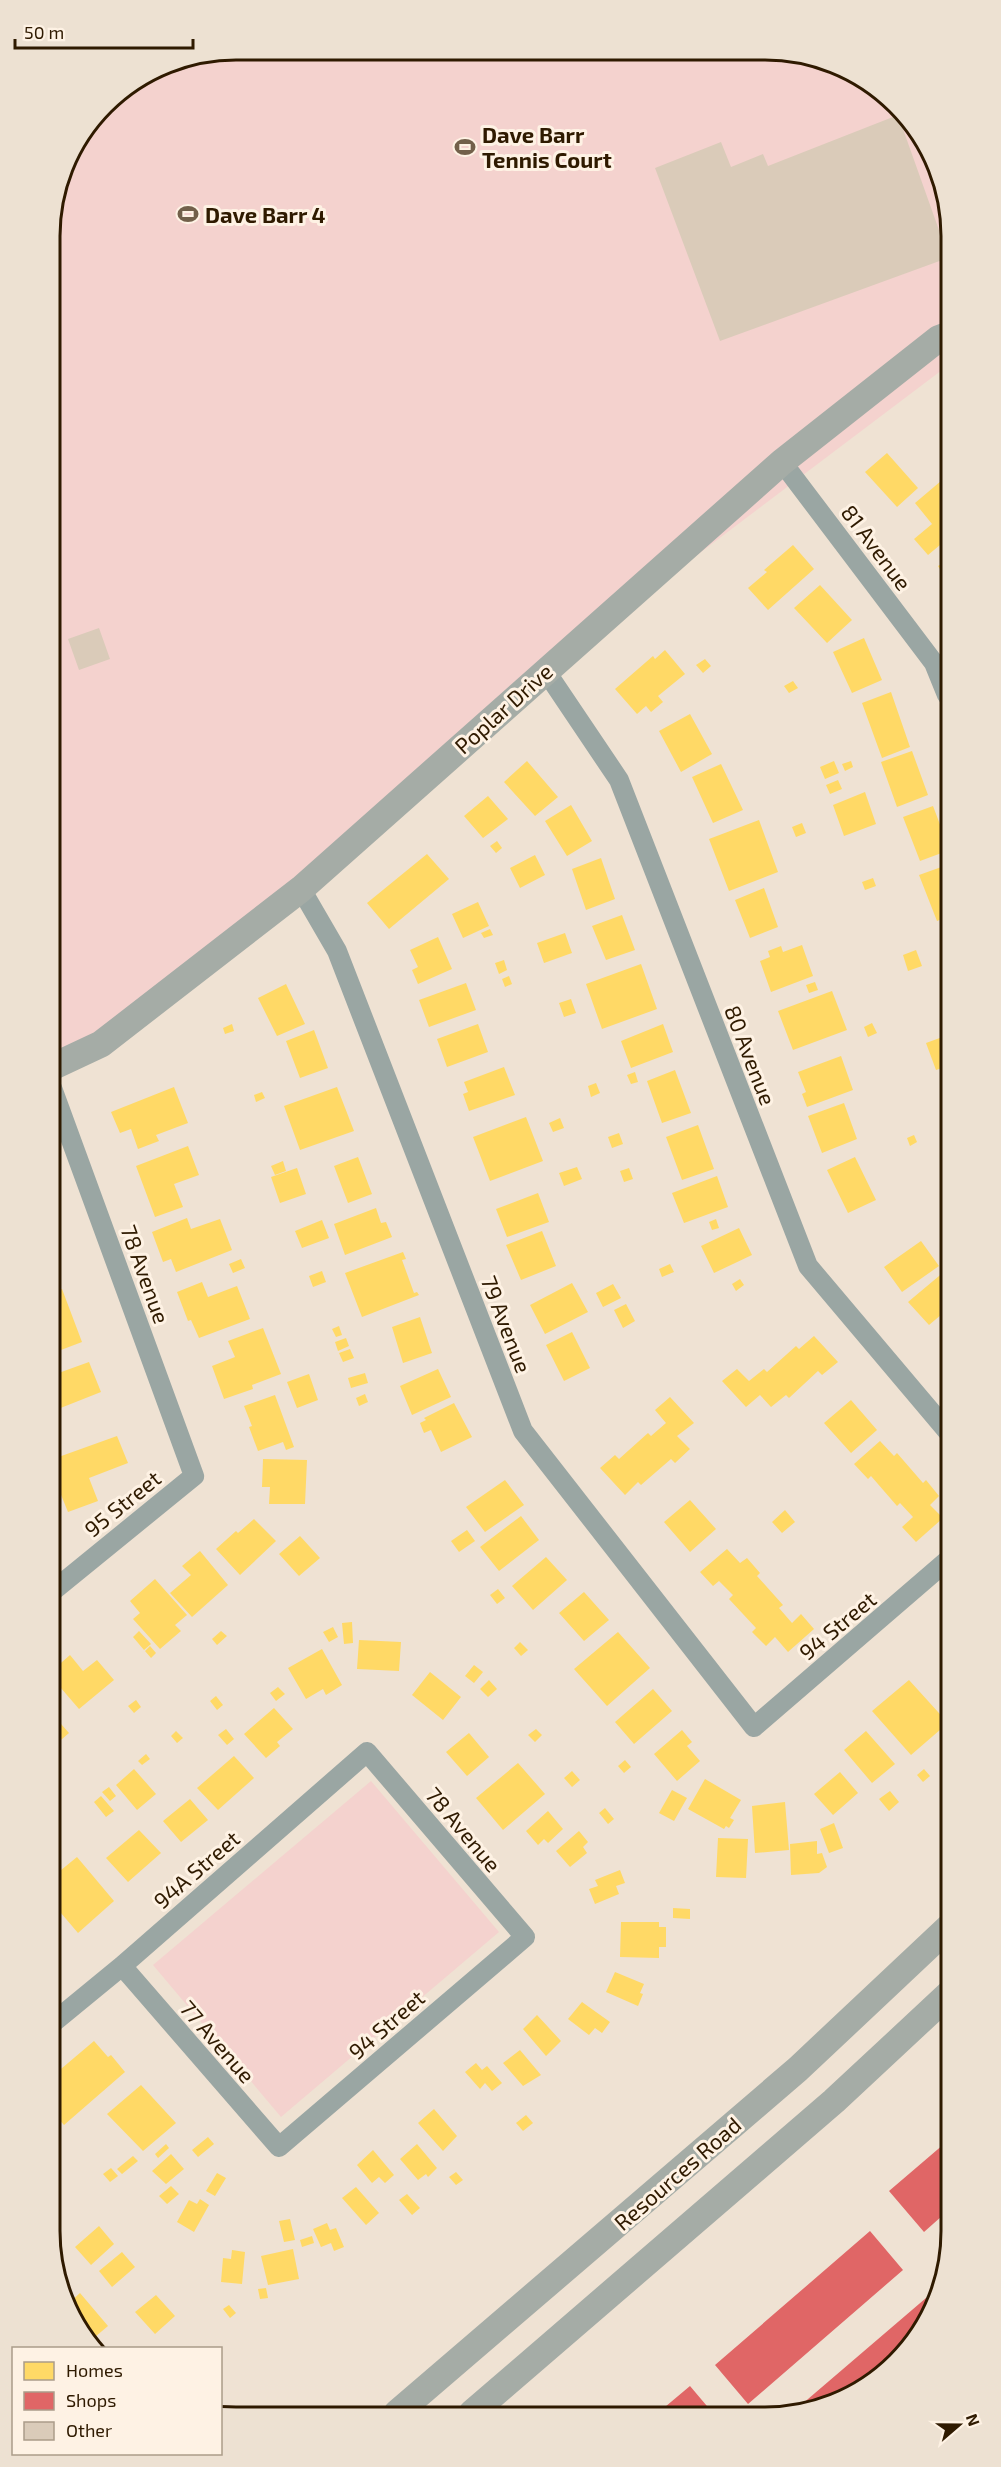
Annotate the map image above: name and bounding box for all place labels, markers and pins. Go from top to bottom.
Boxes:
place label: Dave Barr Tennis Court [482,121,612,172]
sports icon: Dave Barr Tennis Court [453,135,477,159]
place label: Dave Barr 4 [205,201,326,227]
sports icon: Dave Barr 4 [176,202,200,226]

